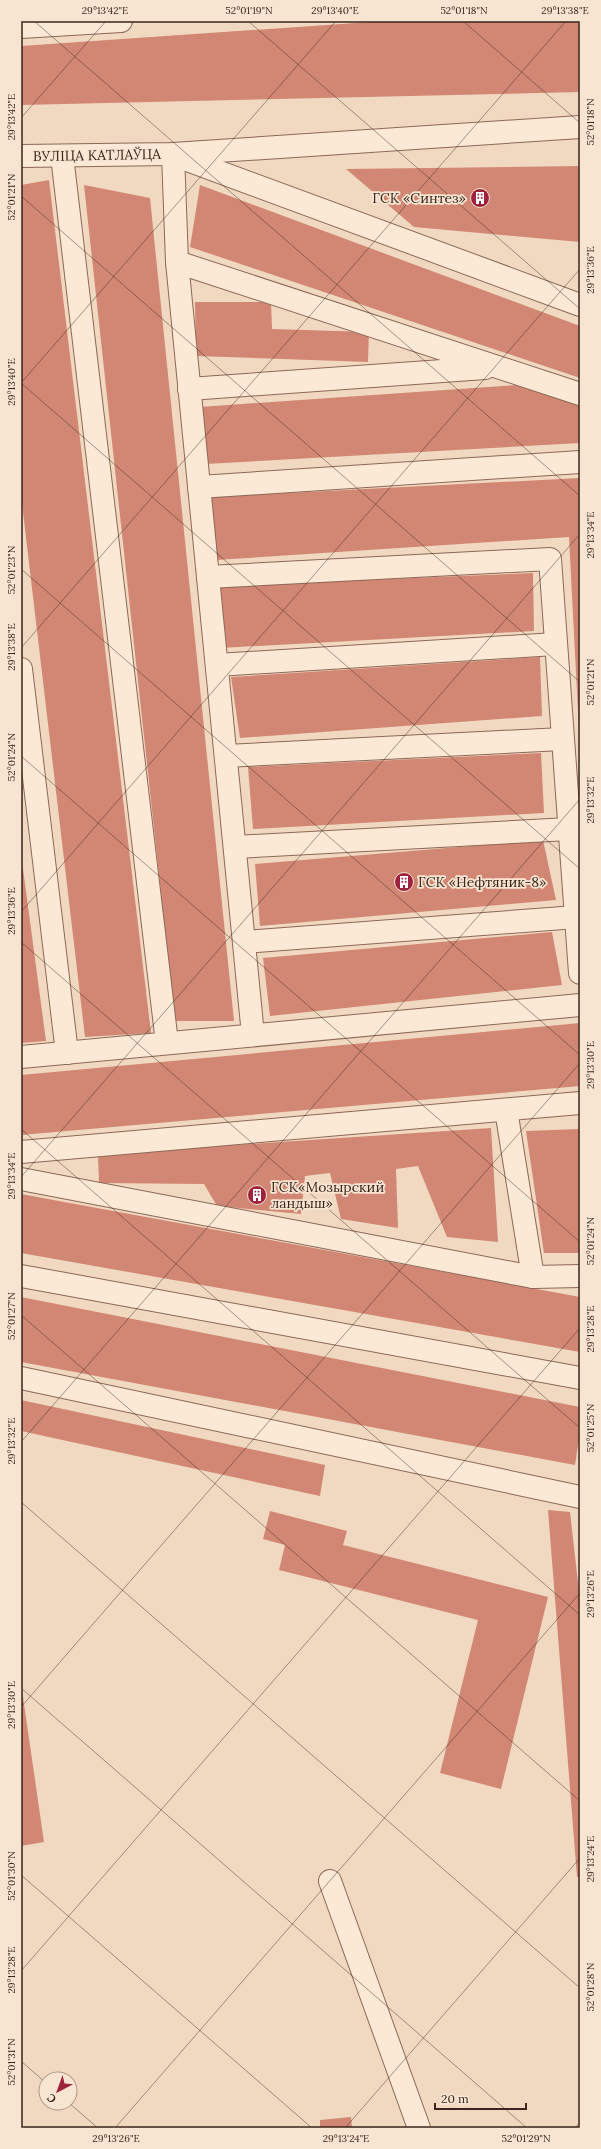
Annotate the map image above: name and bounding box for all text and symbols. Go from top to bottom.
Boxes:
text: 29°13'42"E [82,4,128,17]
text: 52°01'19"N [225,4,273,17]
text: 29°13'40"E [311,4,359,17]
text: 52°01'18"N [440,4,488,17]
text: 29°13'38"E [541,4,589,17]
text: 29°13'42"E [5,94,18,140]
text: 52°01'18"N [584,98,597,146]
street label: ВУЛІЦА КАТЛАЎЦА [33,145,161,165]
text: 52°01'21"N [5,173,18,220]
building icon: ГСК «Синтез» [469,187,491,209]
place label: ГСК «Синтез» [372,189,466,207]
text: 29°13'36"E [584,246,597,294]
text: 29°13'40"E [5,358,18,406]
text: 29°13'34"E [584,511,597,559]
text: 52°01'23"N [5,545,18,594]
text: 29°13'38"E [5,623,18,671]
text: 52°01'21"N [584,658,597,705]
text: 52°01'24"N [5,732,18,781]
text: 29°13'32"E [584,776,597,824]
building icon: ГСК «Нефтяник-8» [393,871,415,893]
place label: ГСК «Нефтяник-8» [418,873,547,891]
text: 29°13'36"E [5,887,18,935]
text: 29°13'30"E [584,1041,597,1089]
text: 29°13'34"E [5,1152,18,1200]
place label: ГСК«Мозырский ландыш» [271,1178,384,1212]
building icon: ГСК«Мозырский ландыш» [246,1184,268,1206]
text: 52°01'24"N [584,1216,597,1265]
text: 52°01'27"N [5,1292,18,1340]
text: 29°13'28"E [584,1305,597,1353]
text: 52°01'25"N [584,1403,597,1452]
text: 29°13'32"E [5,1417,18,1465]
text: 29°13'26"E [584,1570,597,1618]
text: 29°13'30"E [5,1681,18,1729]
text: 29°13'24"E [584,1836,597,1882]
text: 52°01'30"N [5,1851,18,1901]
text: 29°13'28"E [5,1946,18,1994]
text: 52°01'28"N [584,1962,597,2011]
text: 52°01'31"N [5,2038,18,2086]
north arrow [38,2071,78,2111]
scale bar [435,2085,526,2111]
text: С [44,2091,59,2106]
text: 20 m [441,2091,469,2106]
text: 29°13'26"E [92,2132,140,2145]
text: 29°13'24"E [323,2132,369,2145]
text: 52°01'29"N [501,2132,551,2145]

